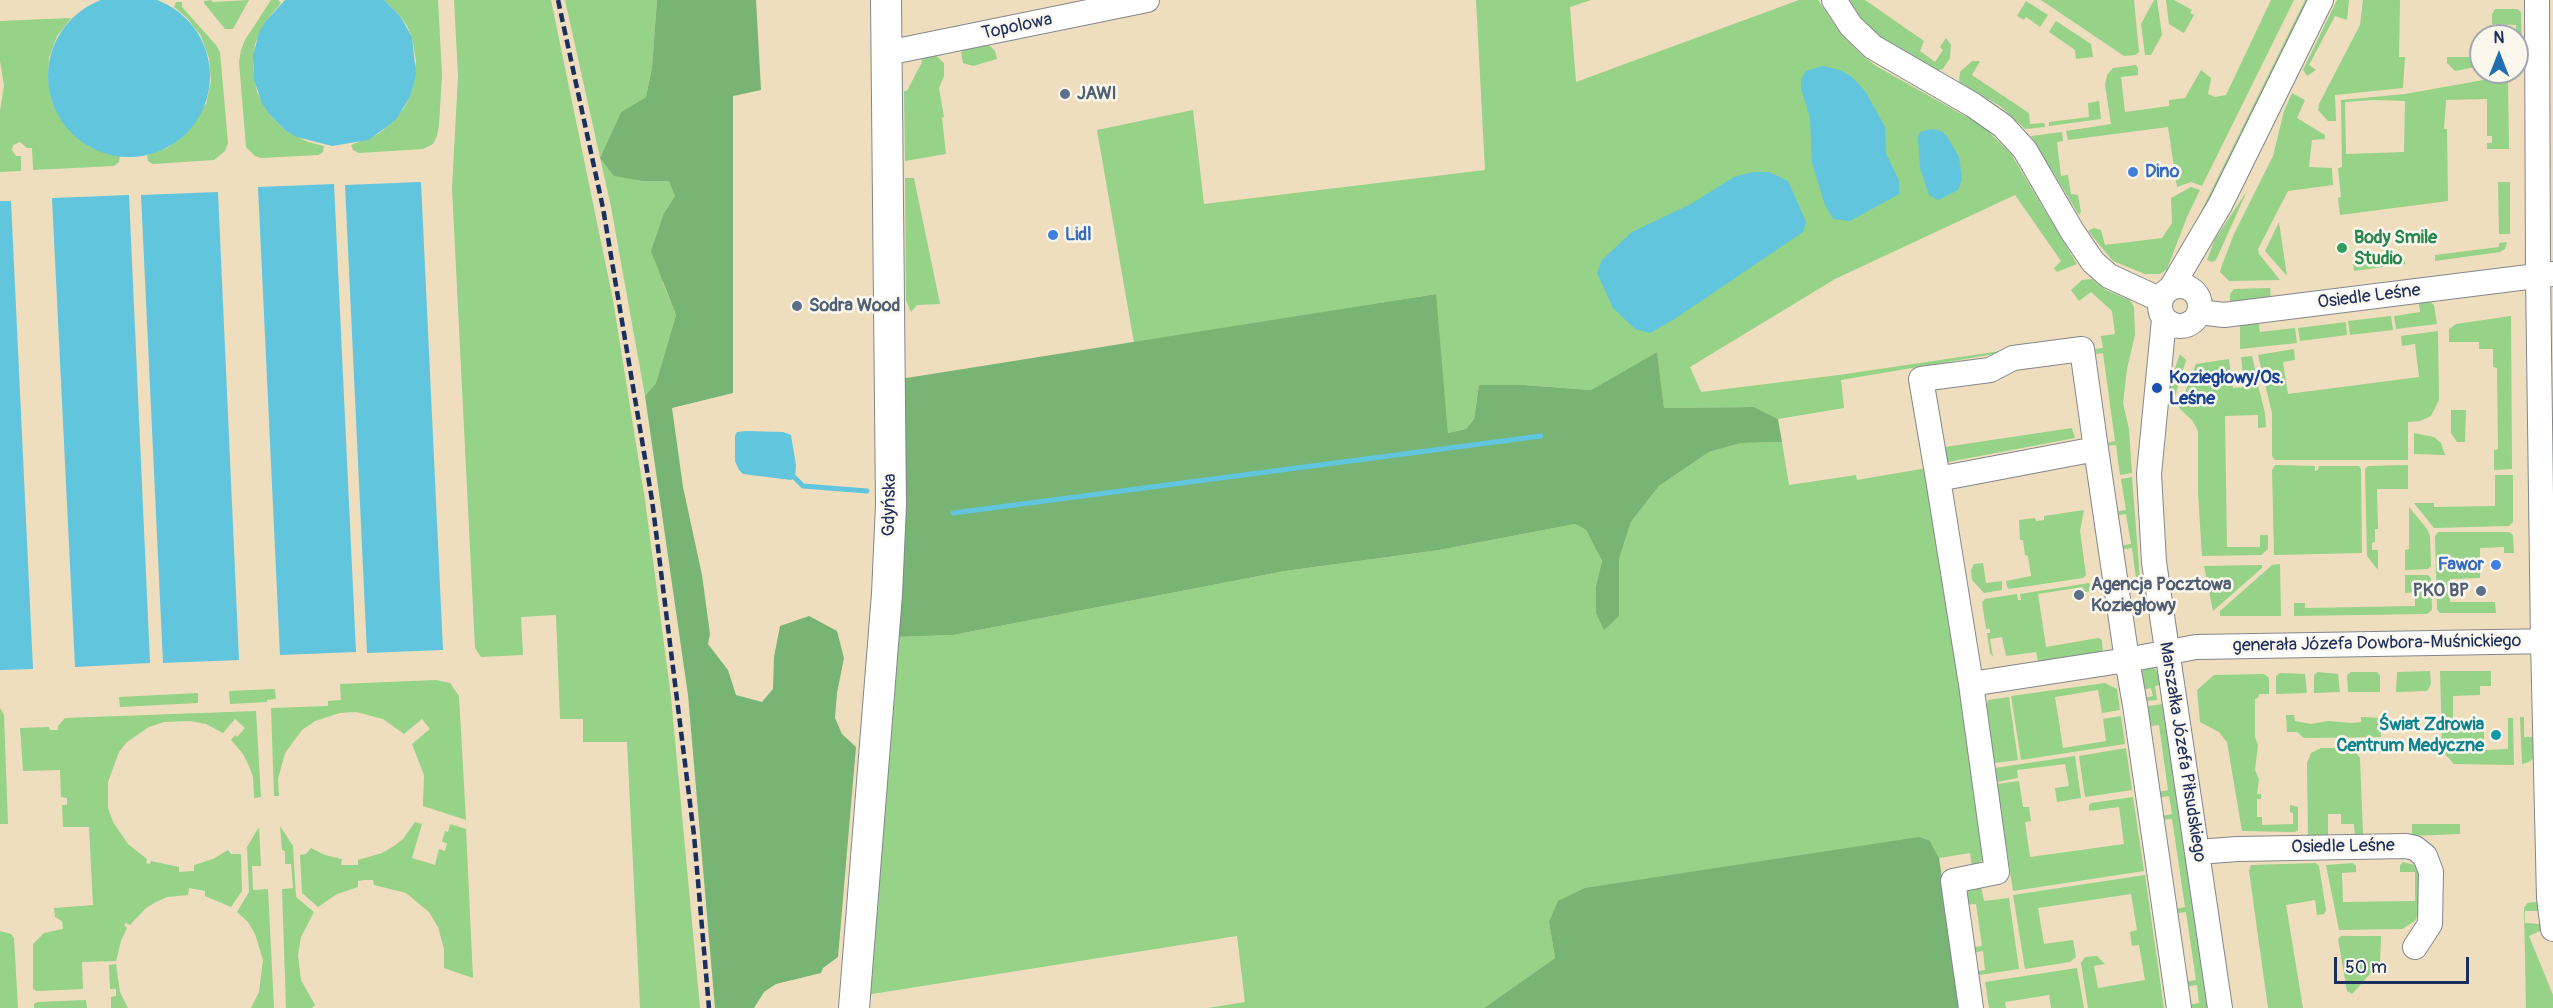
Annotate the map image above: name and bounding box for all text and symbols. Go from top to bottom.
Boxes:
street label: Topolowa [980,9,1054,45]
north arrow [2469,24,2529,84]
text: N [2494,28,2504,48]
place label: JAWI [1077,83,1117,105]
marker: JAWI [1058,87,1072,101]
place label: Dino [2145,161,2180,183]
marker: Dino [2126,165,2140,179]
place label: Lidl [1065,224,1091,246]
place label: Body Smile Studio [2354,227,2437,270]
marker: Lidl [1046,228,1060,242]
marker: Body Smile Studio [2335,241,2349,255]
street label: Osiedle Leśne [2316,280,2422,314]
place label: Sodra Wood [809,295,900,317]
marker: Sodra Wood [790,299,804,313]
place label: Koziegłowy/Os. Leśne [2169,367,2284,410]
marker: Koziegłowy/Os. Leśne [2150,381,2164,395]
street label: Gdyńska [879,473,901,537]
place label: Fawor [2438,554,2484,576]
marker: Fawor [2489,558,2503,572]
place label: Agencja Pocztowa Koziegłowy [2091,574,2231,616]
place label: PKO BP [2413,580,2469,602]
marker: PKO BP [2474,584,2488,598]
marker: Agencja Pocztowa Koziegłowy [2072,588,2086,602]
street label: generała Józefa Dowbora-Muśnickiego [2233,631,2521,657]
street label: Marszałka Józefa Piłsudskiego [2154,640,2210,864]
place label: Świat Zdrowia Centrum Medyczne [2336,714,2484,756]
marker: Świat Zdrowia Centrum Medyczne [2489,728,2503,742]
street label: Osiedle Leśne [2291,835,2395,859]
scale bar [2337,945,2472,983]
text: 50 m [2345,956,2387,979]

